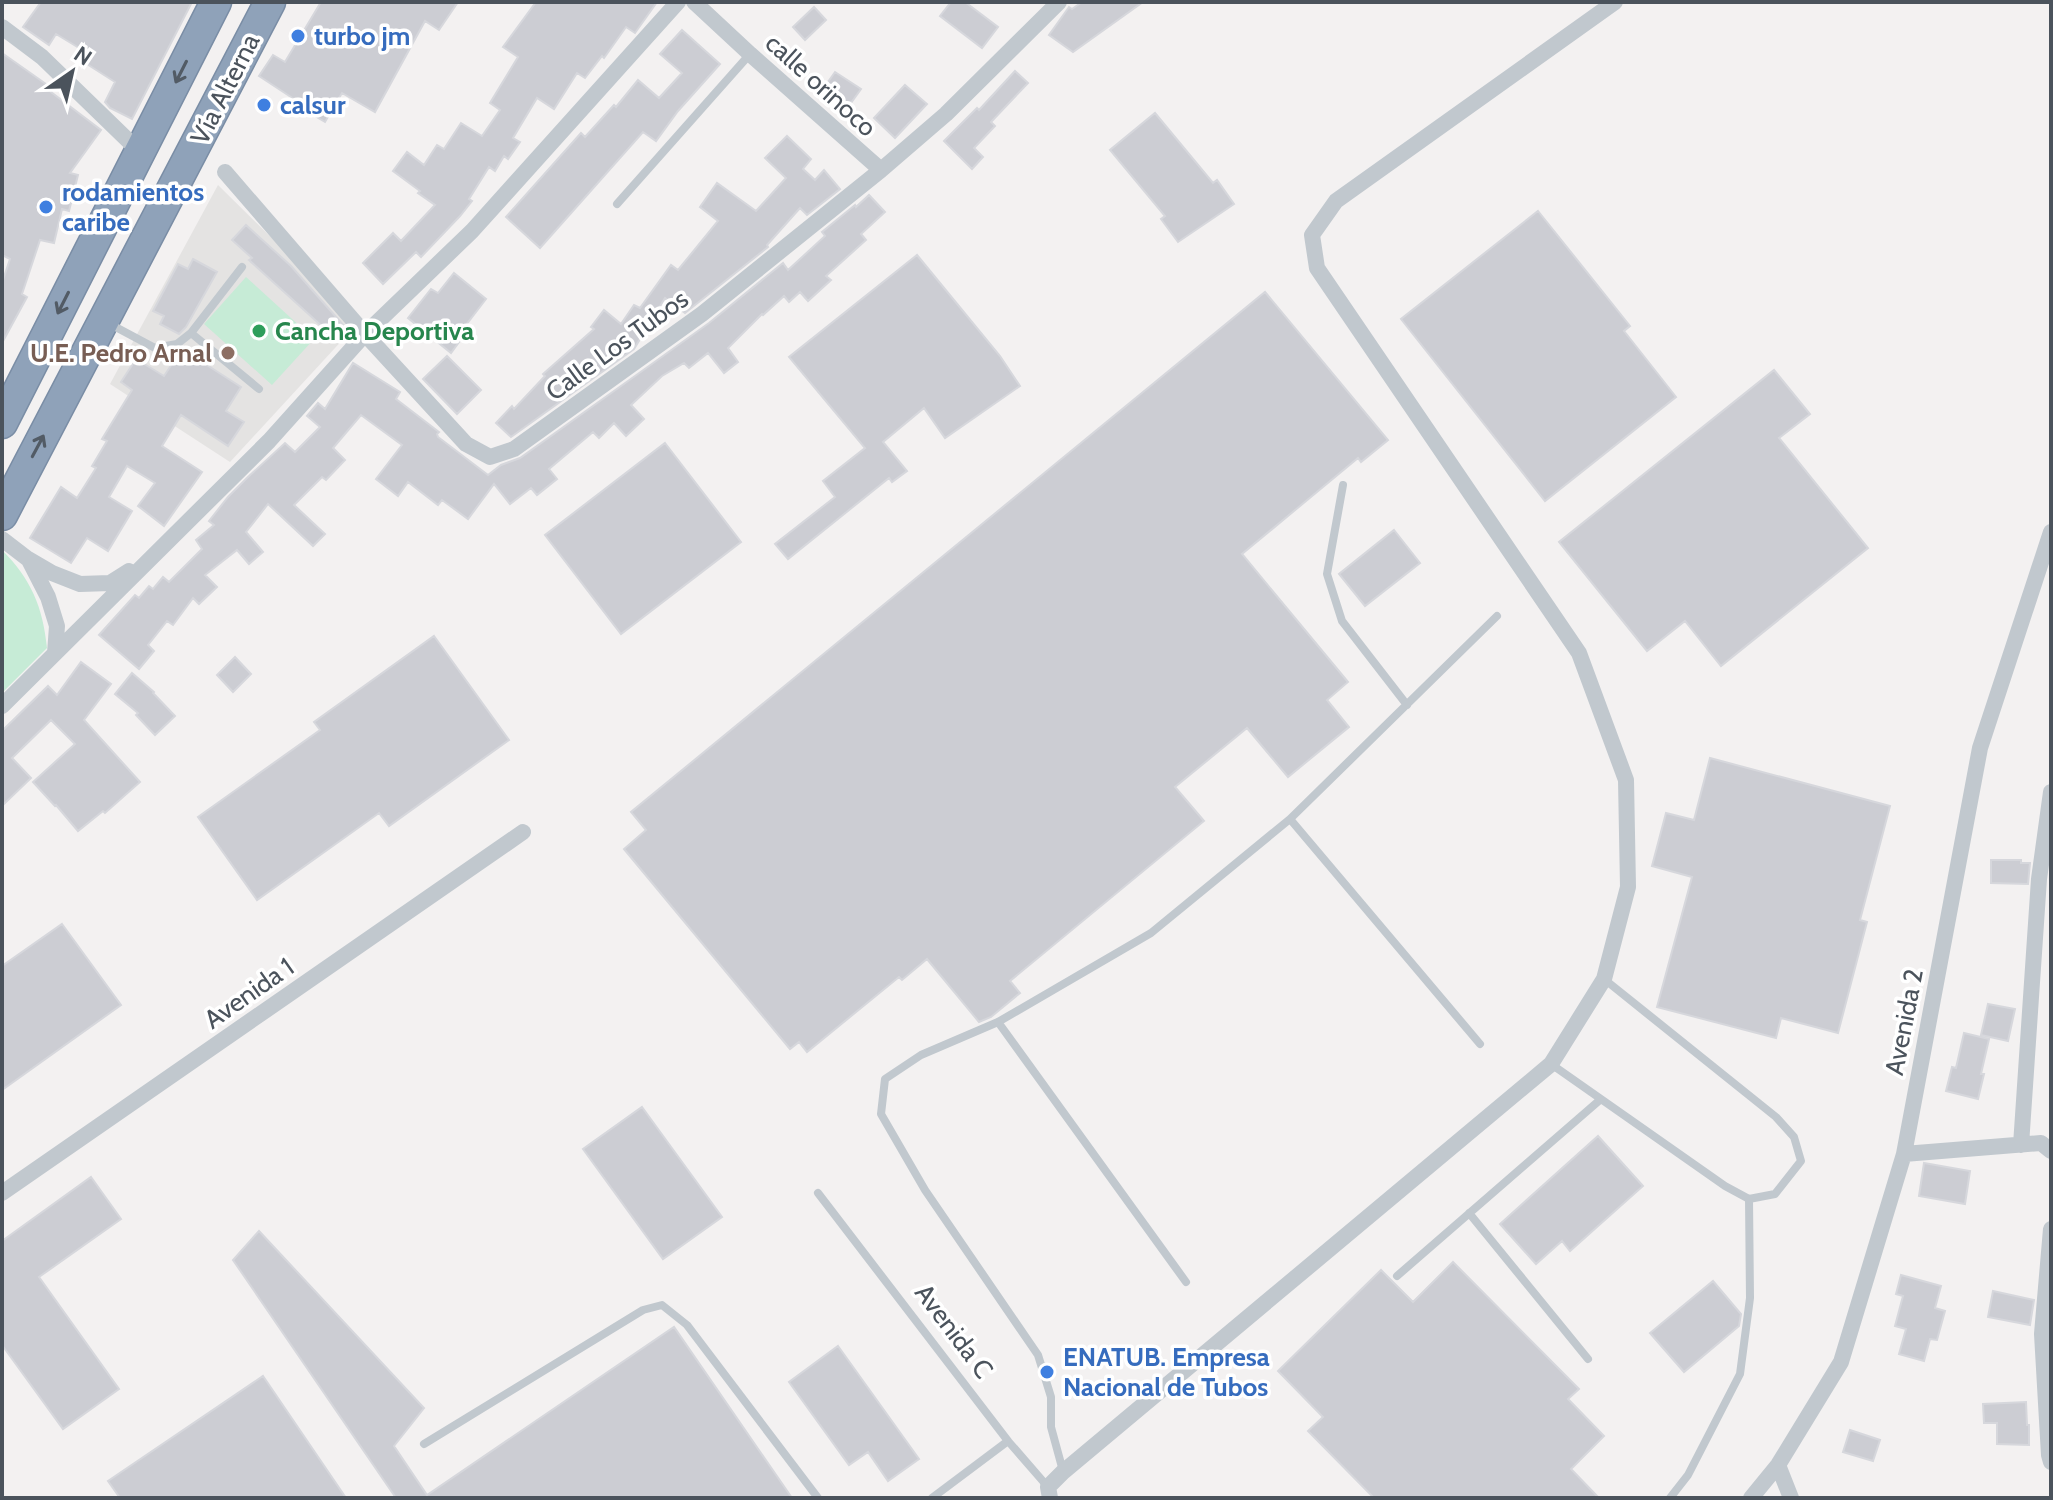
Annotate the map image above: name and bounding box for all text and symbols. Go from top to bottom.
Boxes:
place label: turbo jm [314,20,410,52]
marker: turbo jm [289,27,307,45]
street label: calle orinoco [759,27,883,143]
street label: Vía Alterna [184,28,267,150]
north arrow [32,32,112,112]
text: N [69,40,97,71]
one-way arrow [173,59,188,83]
place label: calsur [280,89,346,121]
marker: calsur [255,96,273,114]
place label: rodamientos caribe [62,176,204,238]
marker: rodamientos caribe [37,198,55,216]
street label: Calle Los Tubos [540,282,695,407]
one-way arrow [55,291,71,315]
place label: Cancha Deportiva [275,315,474,347]
marker: Cancha Deportiva [250,322,268,340]
place label: U.E. Pedro Arnal [30,337,212,369]
marker: U.E. Pedro Arnal [219,344,237,362]
one-way arrow [31,434,47,458]
street label: Avenida 1 [198,951,300,1035]
street label: Avenida 2 [1878,966,1930,1078]
street label: Avenida C [908,1278,1000,1384]
place label: ENATUB. Empresa Nacional de Tubos [1063,1341,1270,1403]
marker: ENATUB. Empresa Nacional de Tubos [1038,1363,1056,1381]

